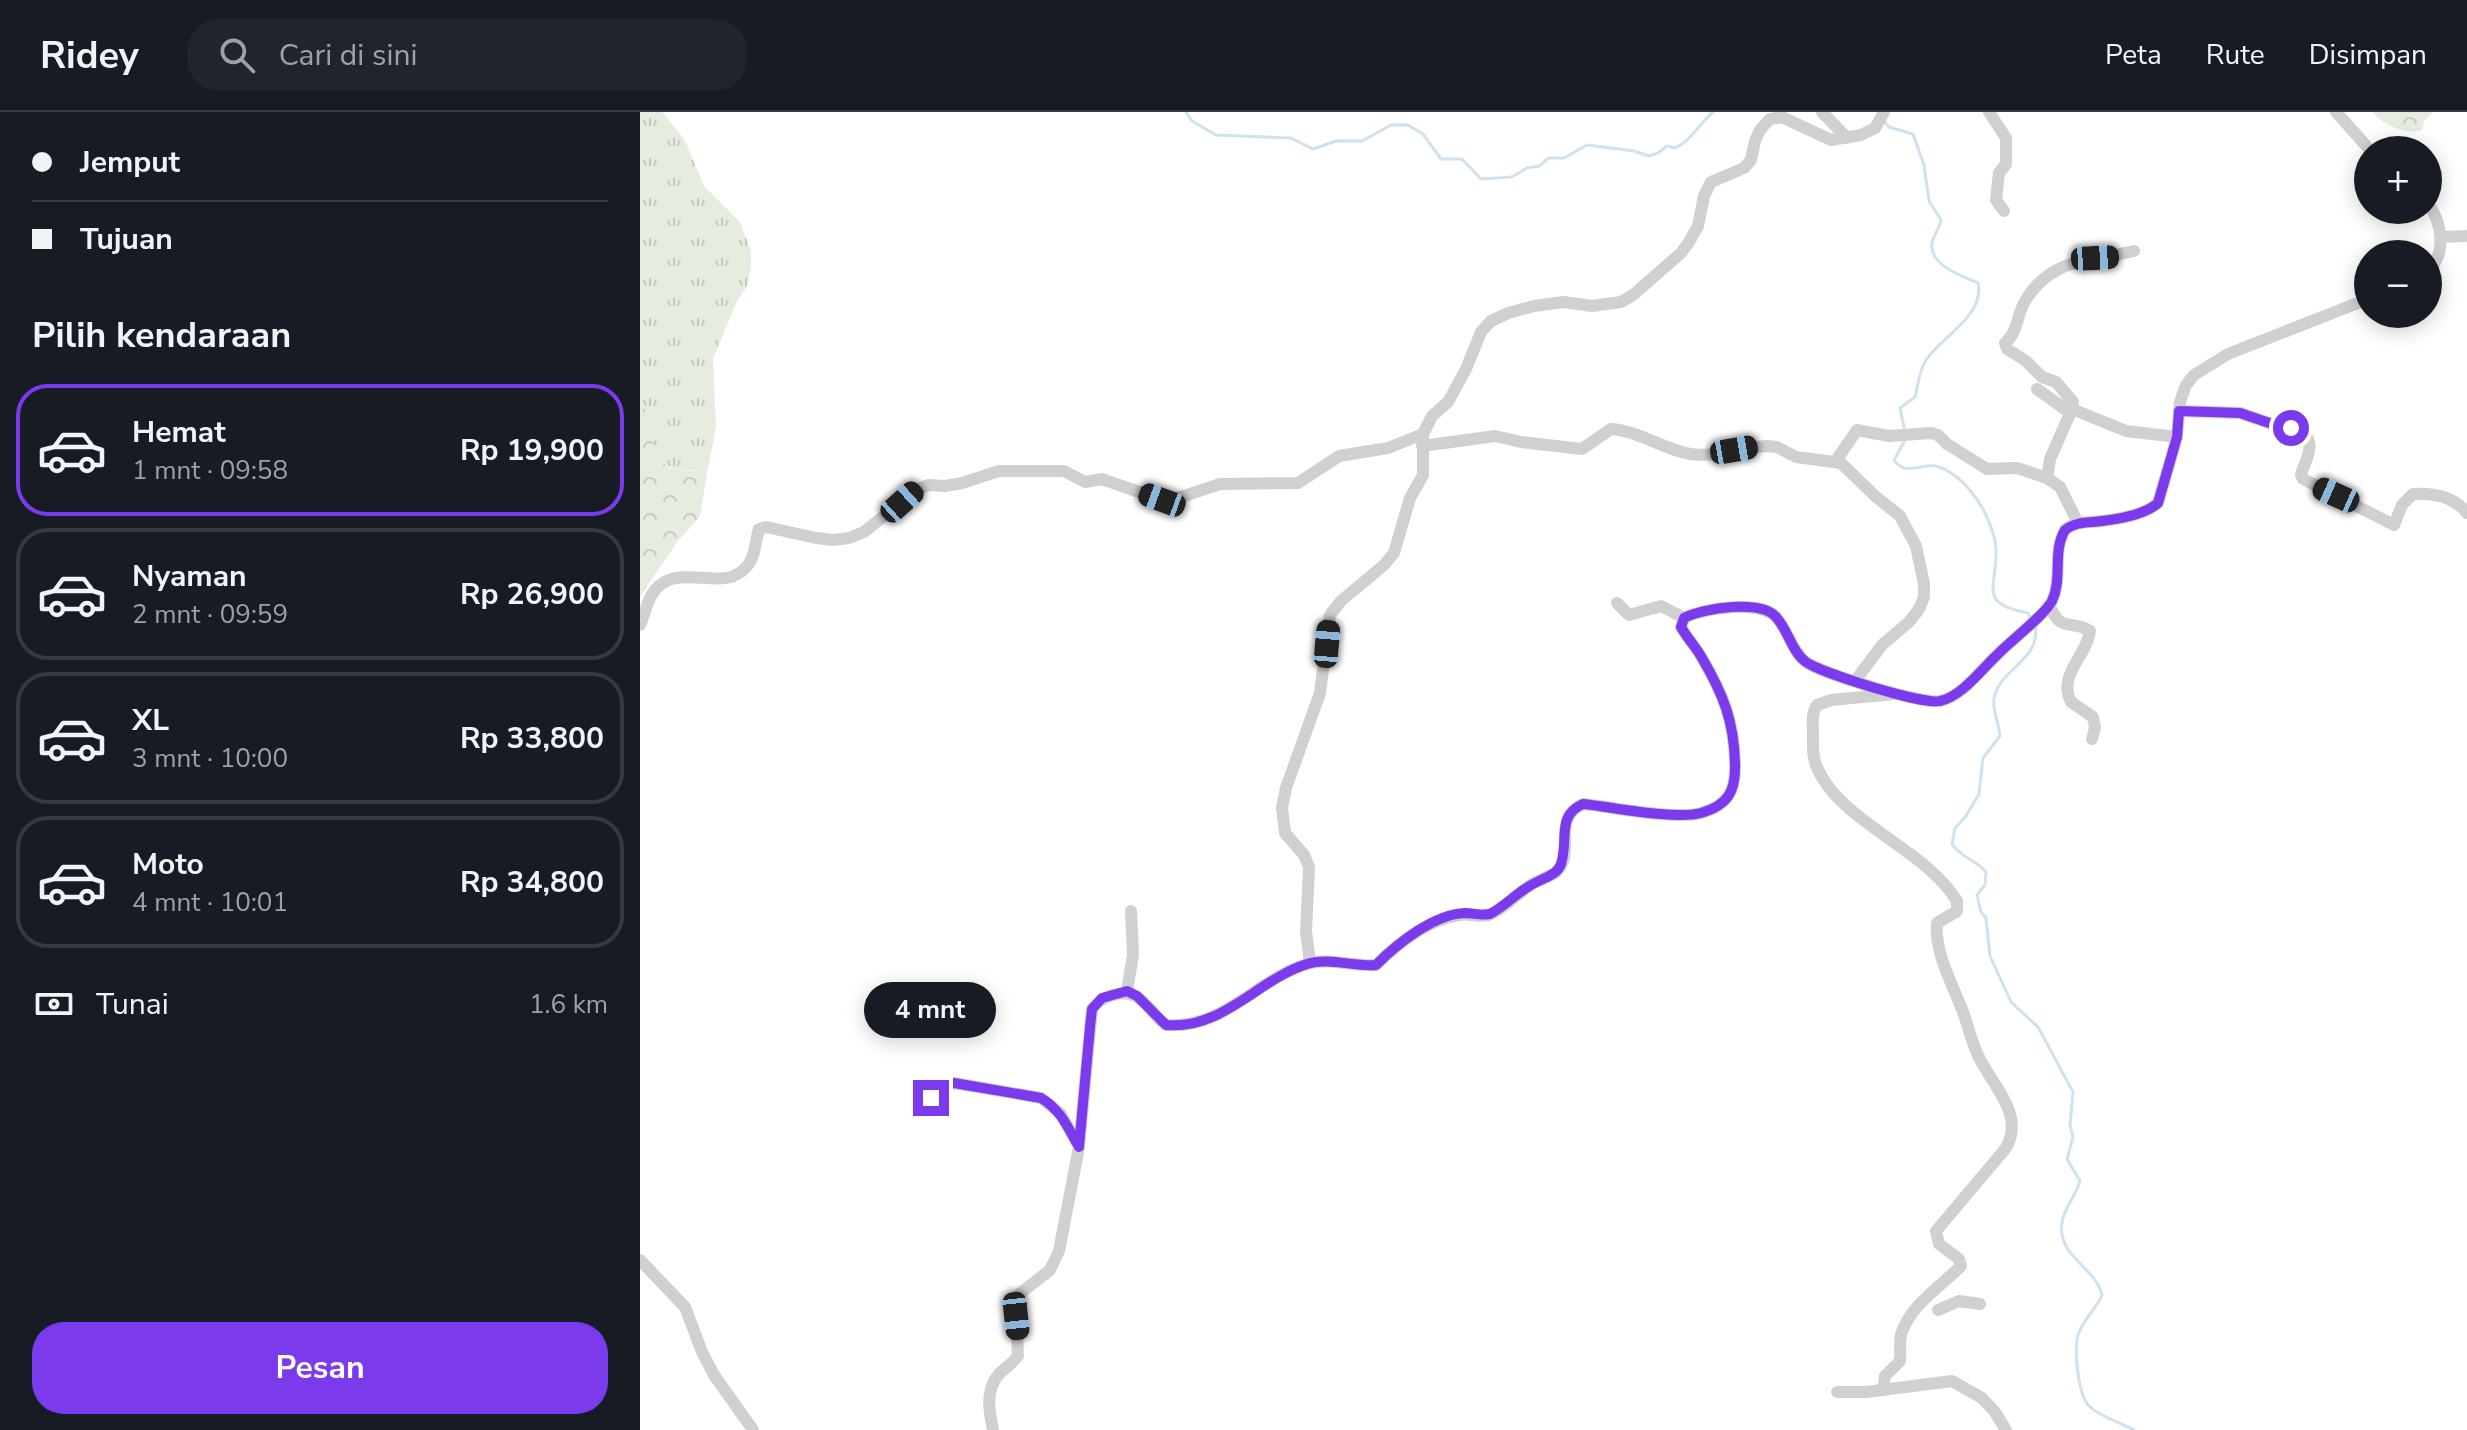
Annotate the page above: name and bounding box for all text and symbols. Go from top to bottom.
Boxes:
search box [187,19,747,91]
text: Ridey [40,30,139,81]
icon: search [215,33,259,77]
text: Cari di sini [279,35,417,76]
text: Peta [2105,36,2162,74]
text: Rute [2206,36,2265,74]
text: Disimpan [2309,36,2427,74]
map controls [2354,136,2442,328]
button: + [2354,136,2442,224]
text: Jemput [80,142,180,183]
text: Tujuan [80,219,173,260]
button: − [2354,240,2442,328]
car [2070,245,2120,271]
text: Pilih kendaraan [32,311,291,360]
route start [2273,410,2309,446]
text: Hemat [132,412,226,453]
icon: car [36,414,108,486]
text: Rp 19,900 [460,430,604,471]
car [1708,434,1760,466]
text: 1 mnt · 09:58 [132,453,288,488]
car [2309,474,2363,516]
car [876,477,928,527]
car [1135,481,1189,519]
text: Nyaman [132,556,247,597]
icon: car [36,558,108,630]
text: Rp 26,900 [460,574,604,615]
text: 2 mnt · 09:59 [132,597,288,632]
car [1313,619,1341,669]
text: XL [132,700,169,741]
icon: car [36,702,108,774]
text: Rp 33,800 [460,718,604,759]
text: 3 mnt · 10:00 [132,741,288,776]
text: Moto [132,844,204,885]
icon: car [36,846,108,918]
text: Rp 34,800 [460,862,604,903]
text: 4 mnt · 10:01 [132,885,288,920]
icon: cash [32,982,76,1026]
callout: 4 mnt [865,982,997,1038]
text: Tunai [96,984,169,1025]
text: 1.6 km [529,987,608,1022]
text: 4 mnt [895,992,965,1027]
route end [913,1080,949,1116]
car [1002,1291,1030,1341]
button: Pesan [32,1322,608,1414]

